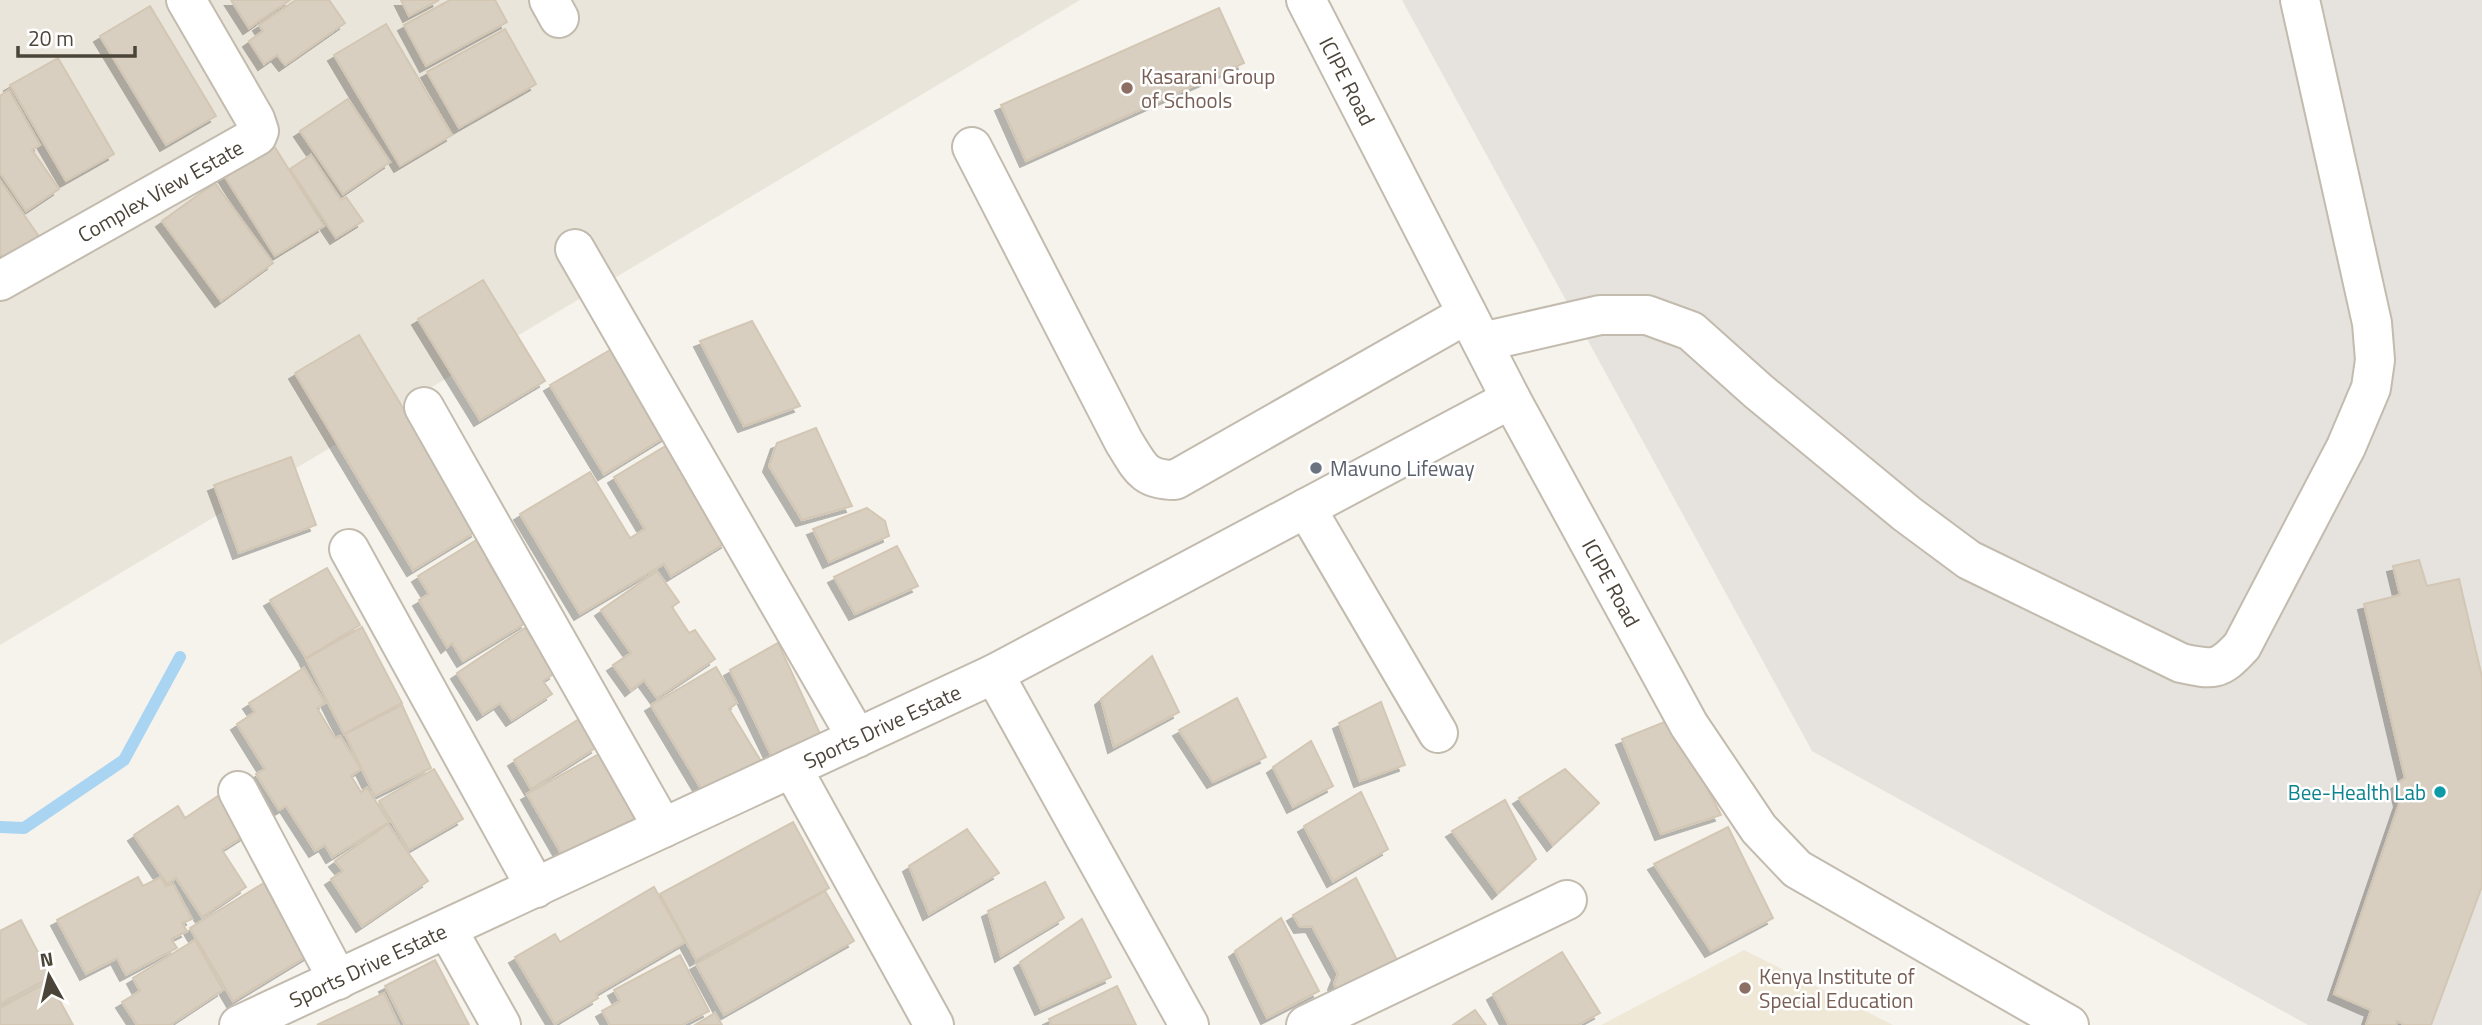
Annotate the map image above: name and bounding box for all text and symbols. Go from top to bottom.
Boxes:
scale bar [18,14,135,58]
text: 20 m [28,22,74,54]
street label: ICIPE Road [1311,31,1384,131]
place label: Kasarani Group of Schools [1141,60,1275,116]
marker: Kasarani Group of Schools [1119,80,1135,96]
street label: Complex View Estate [72,131,249,250]
place label: Mavuno Lifeway [1330,452,1475,484]
marker: Mavuno Lifeway [1308,460,1324,476]
street label: ICIPE Road [1574,533,1648,633]
street label: Sports Drive Estate [798,676,966,777]
place label: Bee-Health Lab [2288,776,2426,808]
marker: Bee-Health Lab [2432,784,2448,800]
street label: Sports Drive Estate [284,915,452,1016]
north arrow [14,941,84,1011]
text: N [38,943,55,974]
place label: Kenya Institute of Special Education [1759,960,1915,1016]
marker: Kenya Institute of Special Education [1737,980,1753,996]

